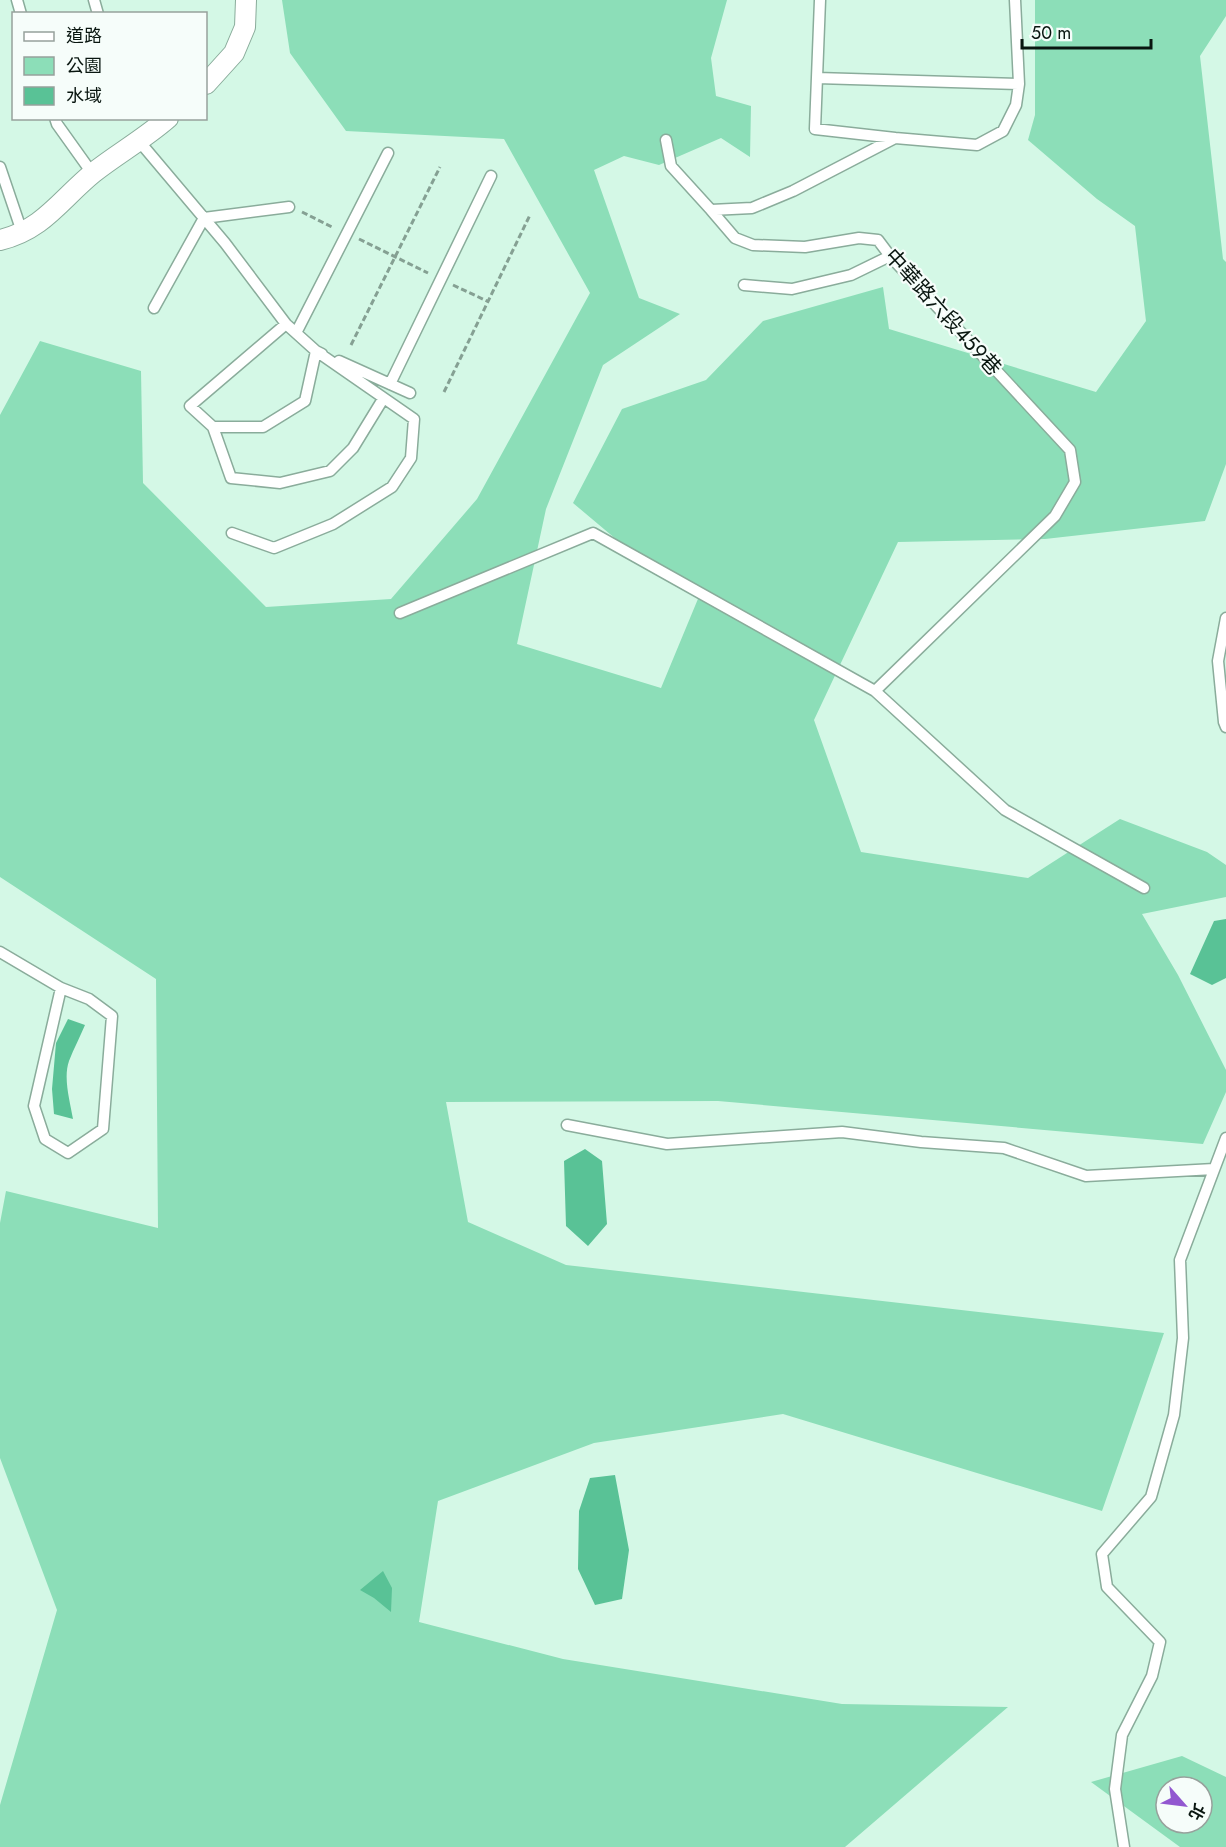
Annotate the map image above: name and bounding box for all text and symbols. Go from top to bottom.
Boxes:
legend [12,12,207,120]
scale bar [1022,12,1151,50]
text: 50 m [1031,20,1071,46]
text: 道路 [66,23,102,49]
text: 公園 [66,53,102,79]
text: 水域 [66,83,102,109]
street label: 中華路六段459巷 [878,242,1008,382]
north arrow [1154,1775,1214,1835]
text: 北 [1183,1799,1211,1824]

